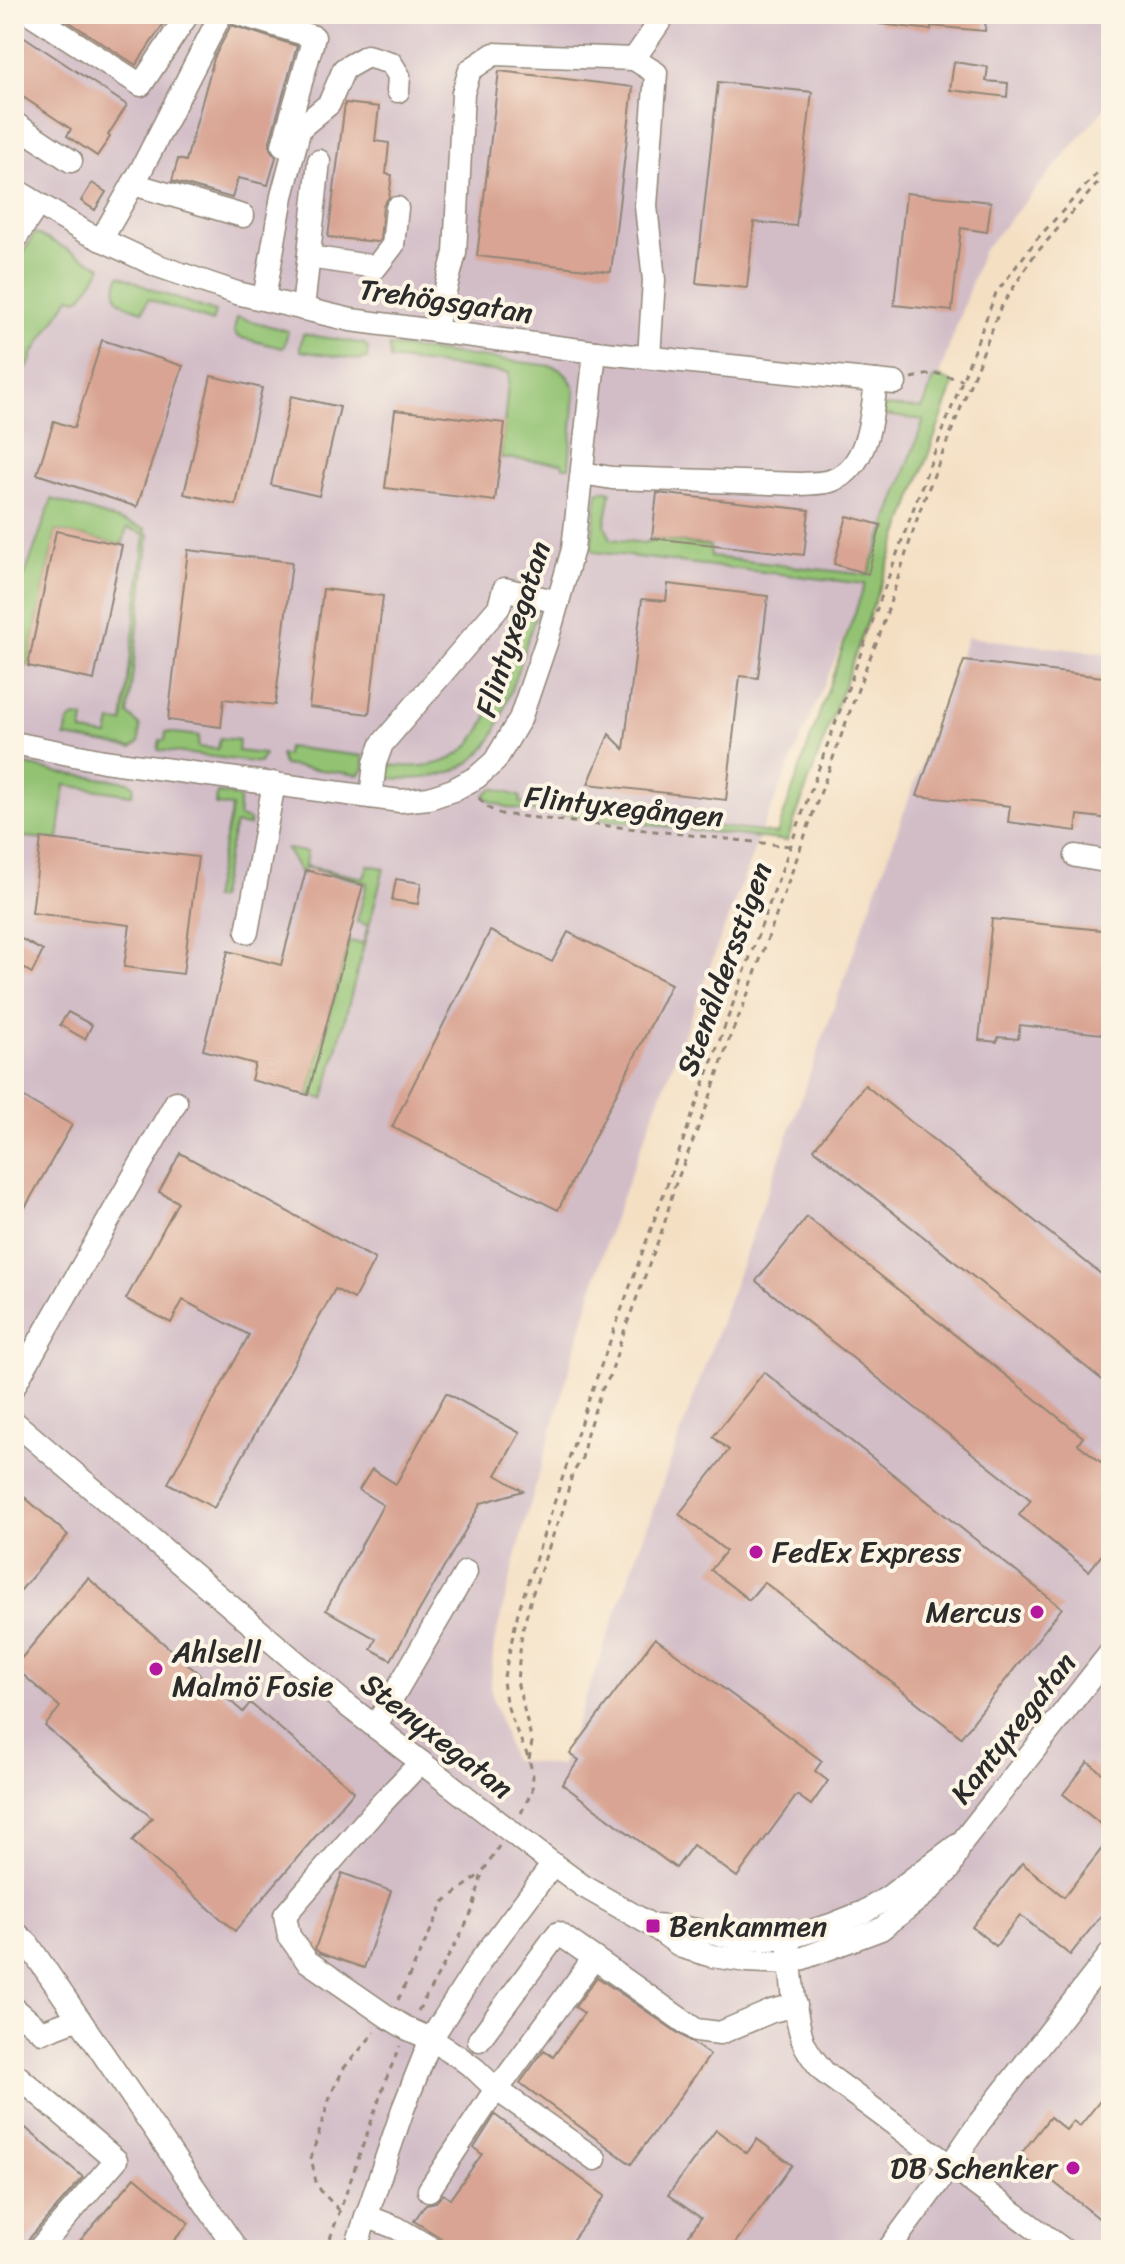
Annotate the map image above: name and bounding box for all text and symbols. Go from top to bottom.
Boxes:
street label: Trehögsgatan [356,262,536,340]
street label: Flintyxegatan [459,534,567,724]
street label: Flintyxegången [522,770,726,844]
street label: Stenåldersstigen [660,854,788,1084]
place label: FedEx Express [772,1525,961,1579]
marker: FedEx Express [747,1543,765,1561]
place label: Mercus [925,1585,1022,1639]
marker: Mercus [1028,1603,1046,1621]
place label: Ahlsell Malmö Fosie [171,1625,334,1713]
street label: Kantyxegatan [936,1640,1090,1816]
street label: Stenyxegatan [348,1658,526,1814]
marker: Ahlsell Malmö Fosie [147,1660,165,1678]
place label: Benkammen [669,1899,827,1953]
marker: Benkammen [644,1917,662,1935]
place label: DB Schenker [890,2141,1059,2195]
marker: DB Schenker [1064,2159,1082,2177]

